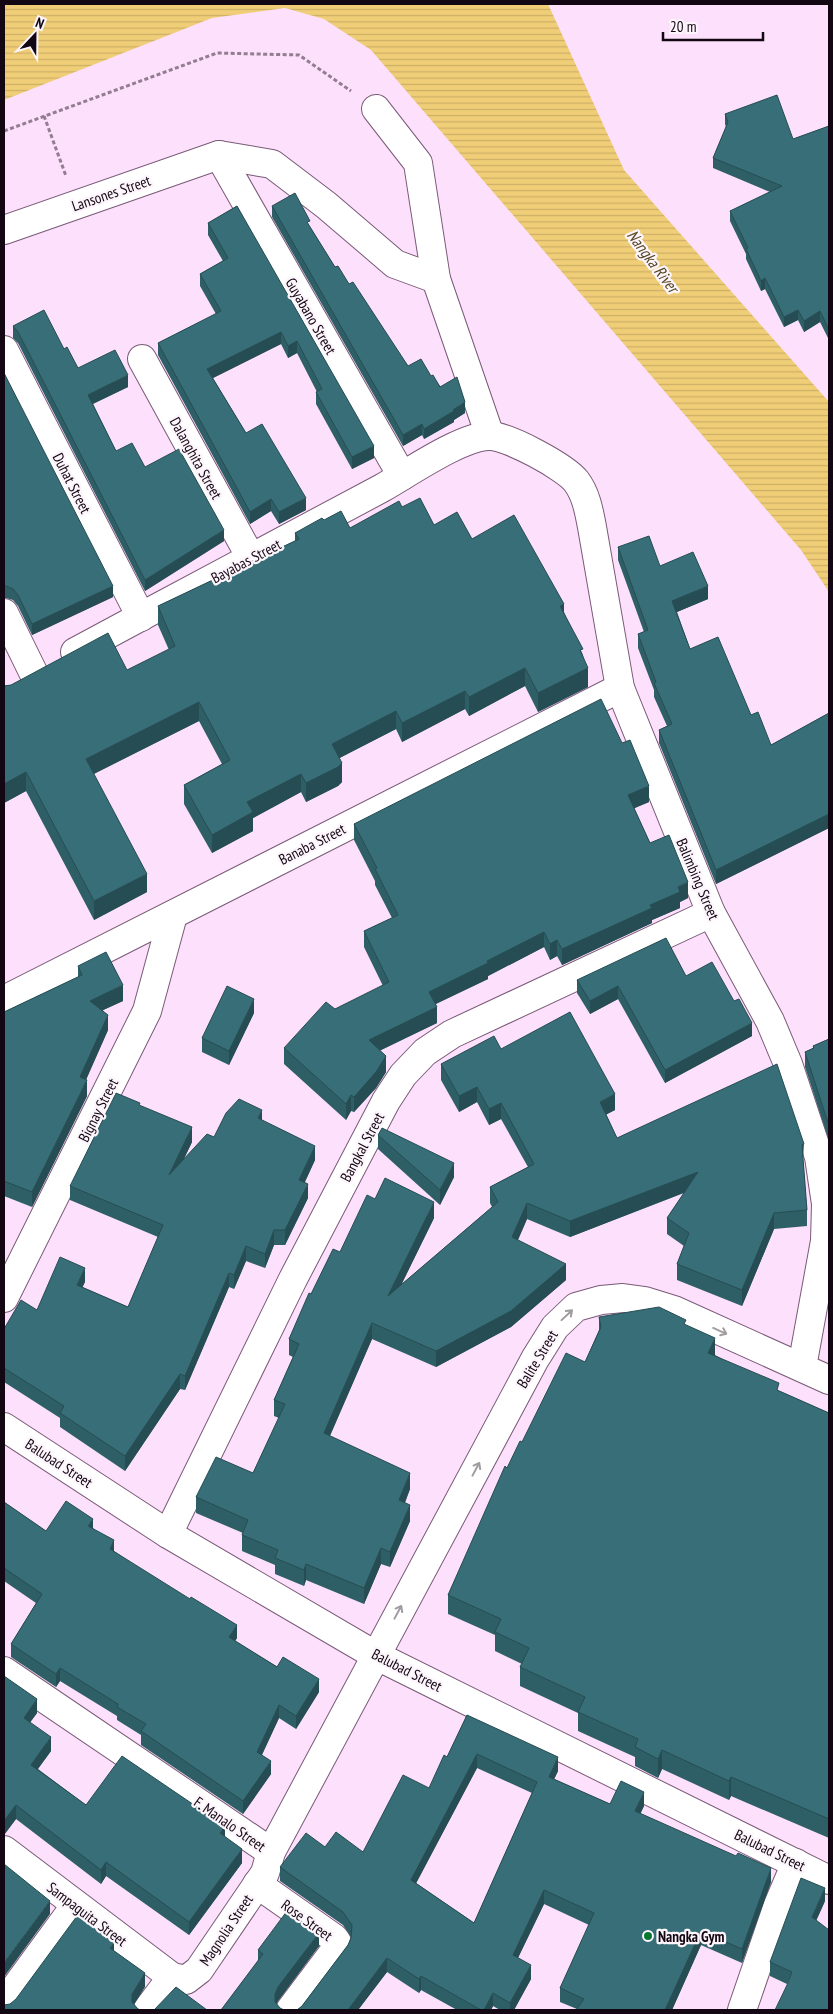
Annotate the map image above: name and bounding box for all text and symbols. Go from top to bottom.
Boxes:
north arrow [10,10,60,60]
scale bar [663,10,763,42]
text: N [33,13,47,33]
text: 20 m [670,17,696,36]
street label: Lansones Street [69,171,153,215]
water label: Nangka River [623,226,685,298]
street label: Guyabano Street [281,274,341,358]
street label: Dalanghita Street [166,414,226,502]
street label: Duhat Street [49,450,95,516]
street label: Bayabas Street [208,535,284,587]
street label: Banaba Street [275,819,349,869]
street label: Balimbing Street [672,835,724,923]
street label: Bignay Street [74,1075,122,1145]
street label: Bangkal Street [336,1109,388,1185]
one-way arrow [561,1309,574,1321]
one-way arrow [712,1326,727,1336]
street label: Balite Street [512,1327,562,1391]
street label: Balubad Street [22,1434,96,1492]
one-way arrow [471,1462,481,1477]
one-way arrow [394,1605,403,1620]
street label: Balubad Street [369,1644,445,1696]
street label: F. Manalo Street [190,1792,270,1856]
street label: Balubad Street [732,1825,808,1875]
street label: Sampaguita Street [43,1878,131,1950]
street label: Magnolia Street [195,1891,257,1969]
street label: Rose Street [278,1895,336,1945]
place label: Nangka Gym [658,1927,724,1946]
marker: Nangka Gym [642,1930,654,1942]

